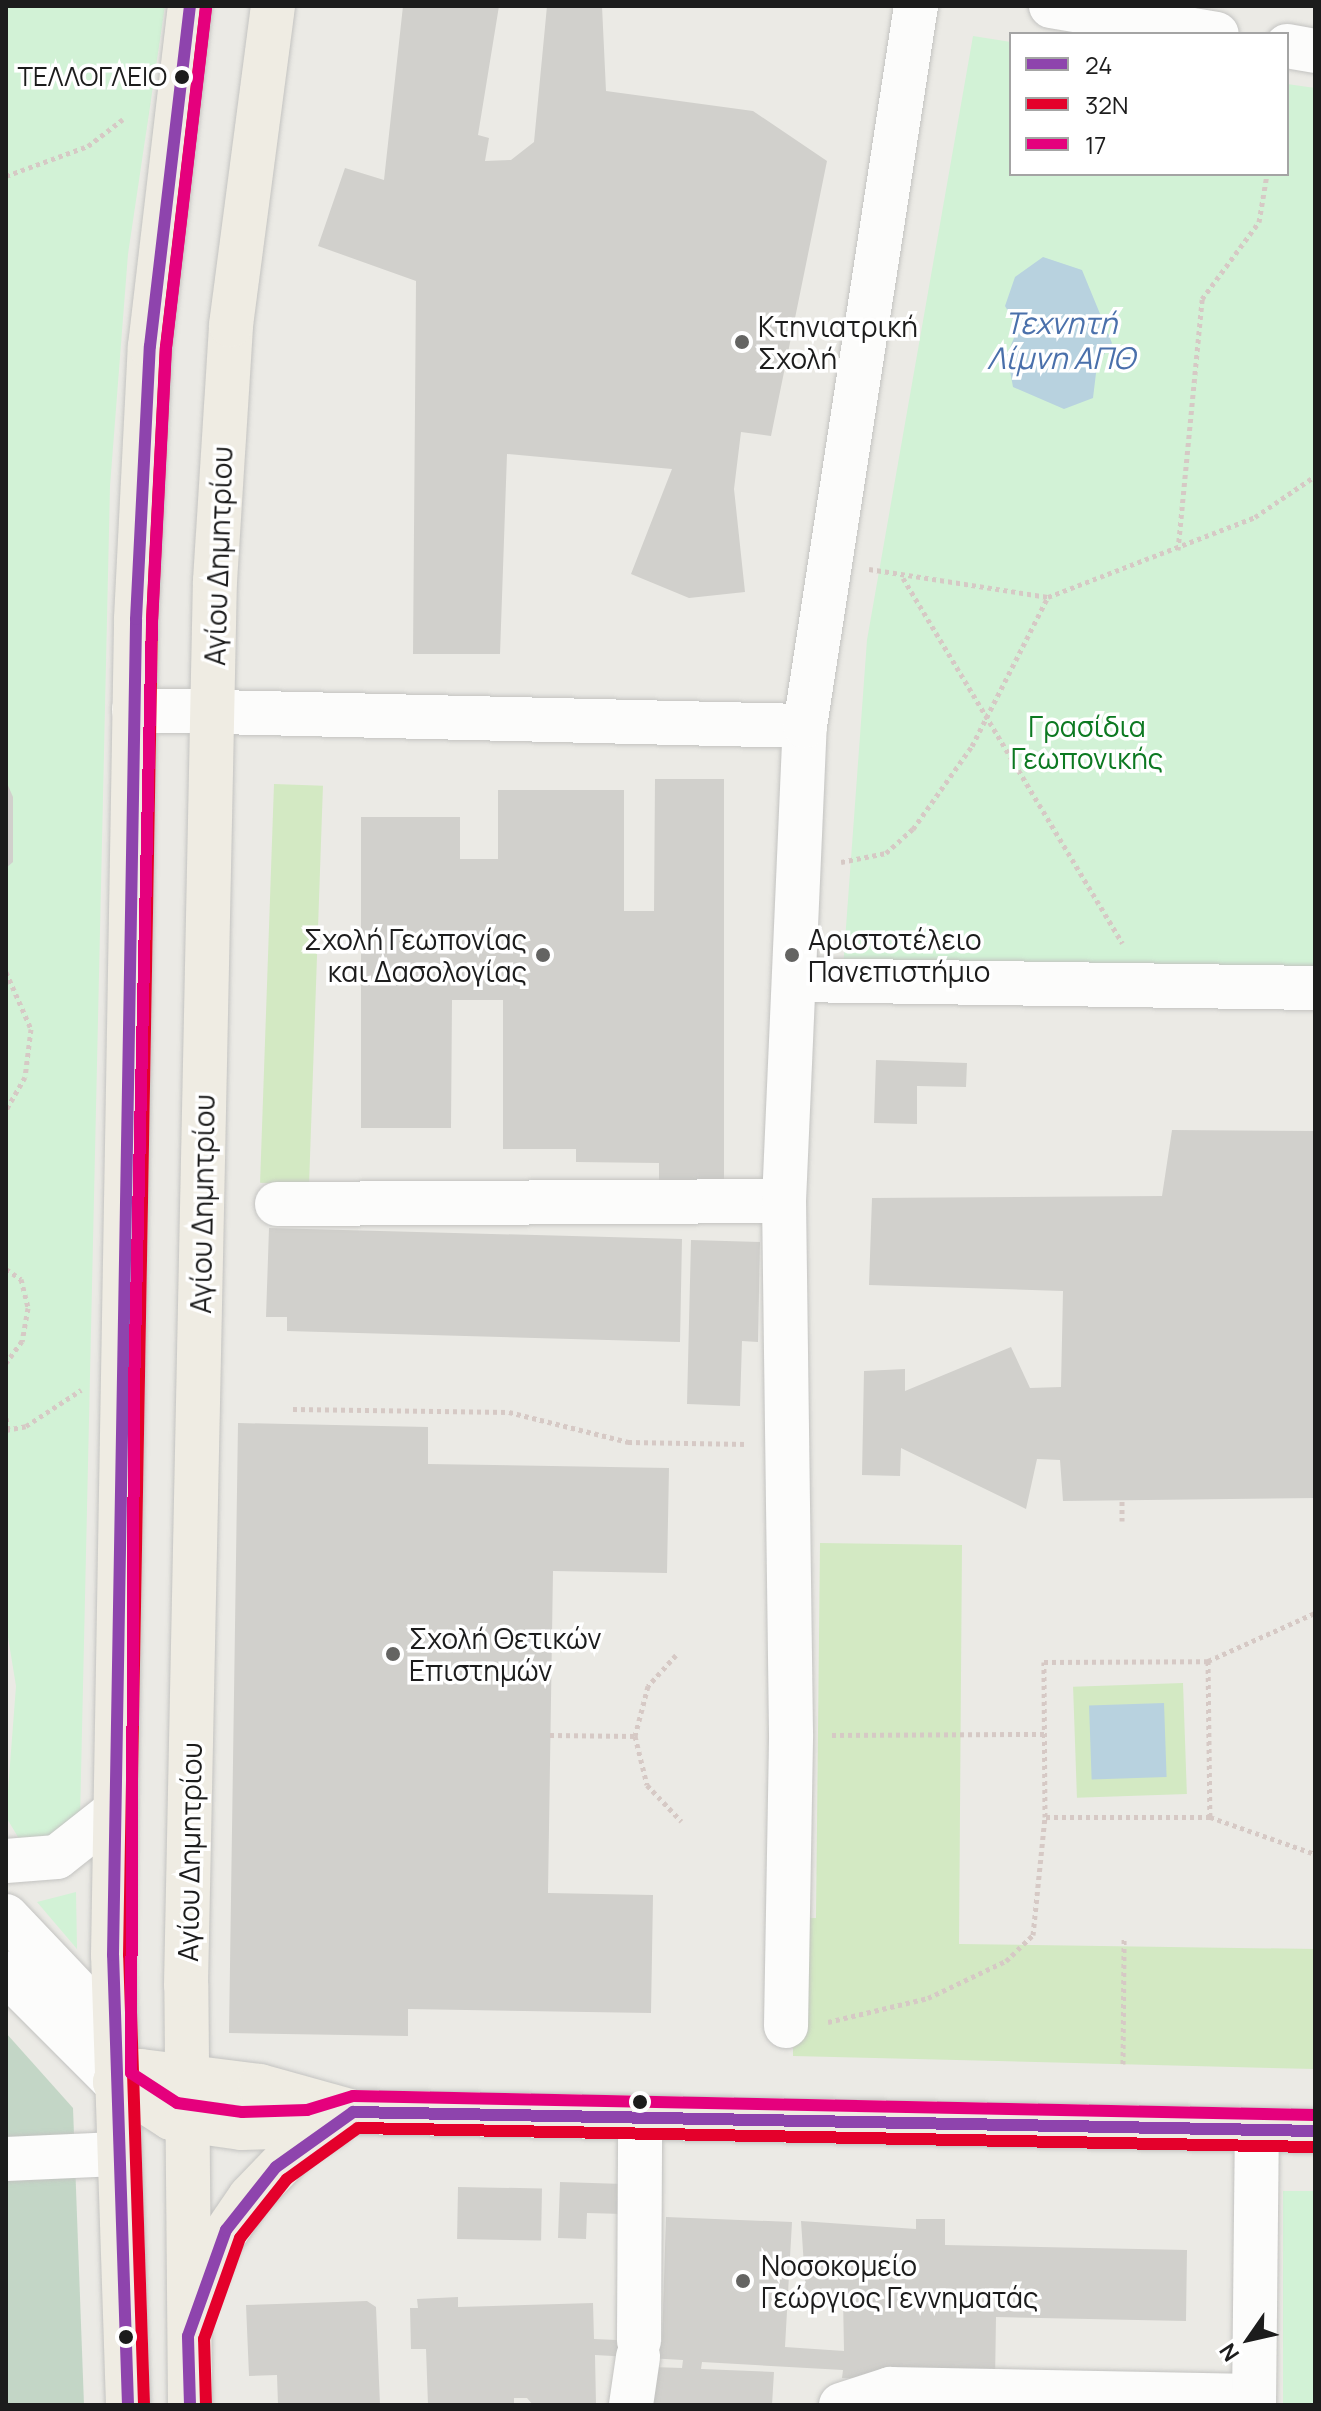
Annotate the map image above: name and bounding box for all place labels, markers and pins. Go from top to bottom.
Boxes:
place label: ΤΕΛΛΟΓΛΕΙΟ [17,61,167,93]
marker: ΤΕΛΛΟΓΛΕΙΟ [174,69,190,85]
place label: Κτηνιατρική Σχολή [758,309,918,375]
marker: Κτηνιατρική Σχολή [733,333,751,351]
place label: Σχολή Γεωπονίας και Δασολογίας [304,922,527,988]
place label: Αριστοτέλειο Πανεπιστήμιο [808,922,990,988]
marker: Σχολή Γεωπονίας και Δασολογίας [534,946,552,964]
marker: Αριστοτέλειο Πανεπιστήμιο [783,946,801,964]
place label: Σχολή Θετικών Επιστημών [409,1621,601,1687]
marker: Σχολή Θετικών Επιστημών [384,1645,402,1663]
unlabelled marker [632,2094,648,2110]
place label: Νοσοκομείο Γεώργιος Γεννηματάς [761,2248,1038,2314]
marker: Νοσοκομείο Γεώργιος Γεννηματάς [732,2270,754,2292]
unlabelled marker [118,2329,134,2345]

